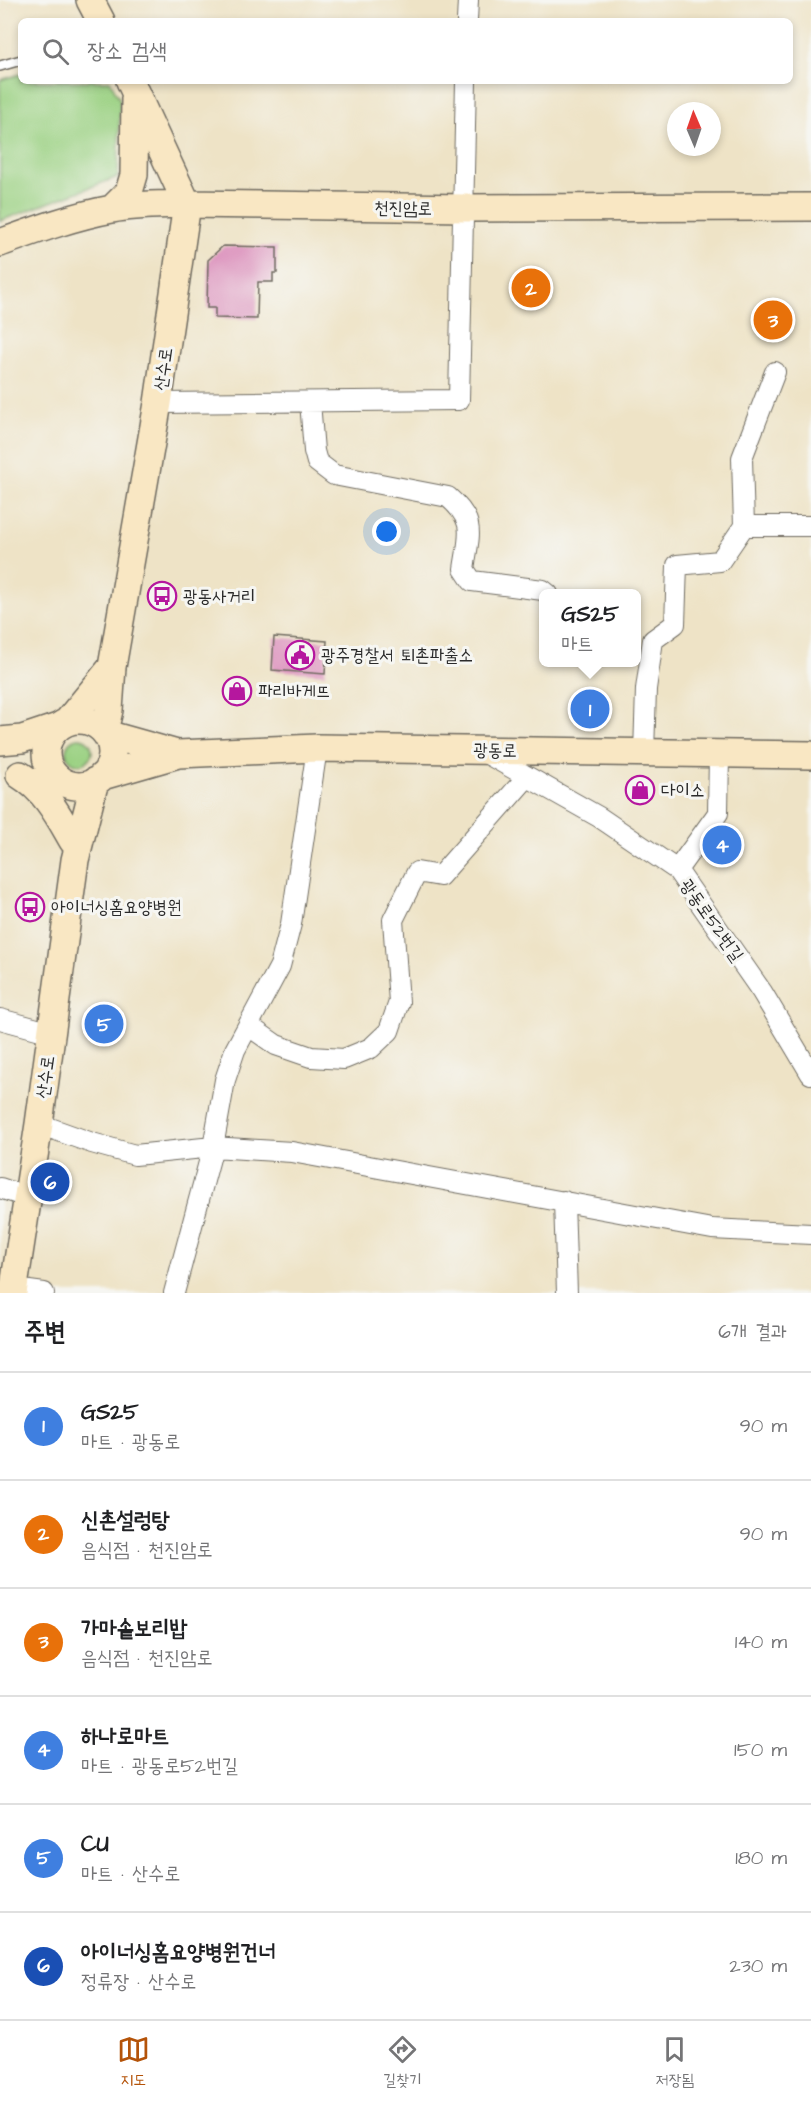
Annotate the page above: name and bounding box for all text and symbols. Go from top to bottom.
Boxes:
search box [18,18,793,84]
icon: search [39,35,72,68]
text: 장소 검색 [87,36,167,67]
north arrow [667,102,721,156]
street label: 천진암로 [374,195,432,222]
pin: 2 [512,266,550,310]
pin: 3 [754,298,792,342]
street label: 산수로 [148,346,179,392]
your location [372,517,401,546]
bus stop icon: 광동사거리 [146,580,178,612]
place label: 광동사거리 [183,584,255,609]
popup [539,589,641,667]
text: GS25 [561,599,619,630]
text: 마트 [561,630,593,658]
public building icon: 광주경찰서 퇴촌파출소 [284,639,316,671]
place label: 광주경찰서 퇴촌파출소 [321,643,473,668]
shop icon: 파리바게뜨 [221,675,253,707]
place label: 파리바게뜨 [258,679,330,704]
pin: 1 [570,686,610,732]
street label: 광동로 [473,738,517,763]
shop icon: 다이소 [624,774,656,806]
place label: 다이소 [661,778,704,803]
pin: 4 [702,822,742,868]
street label: 광동로52번길 [674,874,750,967]
bus stop icon: 아이너싱홈요양병원 [14,891,46,923]
place label: 아이너싱홈요양병원 [51,895,181,920]
pin: 5 [84,1002,124,1046]
street label: 산수로 [30,1054,61,1100]
pin: 6 [31,1160,70,1204]
text: 주변 [24,1314,66,1350]
text: 6개 결과 [718,1318,787,1346]
text: GS25 [81,1397,139,1428]
text: 1 [42,1412,45,1440]
text: 90 m [739,1412,787,1440]
text: 마트 · 광동로 [81,1428,180,1456]
text: 신촌설렁탕 [81,1505,170,1536]
text: 2 [38,1520,49,1548]
text: 90 m [739,1520,787,1548]
text: 음식점 · 천진암로 [81,1536,212,1564]
text: 가마솥보리밥 [81,1613,187,1644]
text: 3 [38,1628,49,1656]
text: 140 m [735,1628,787,1656]
text: 음식점 · 천진암로 [81,1644,212,1672]
text: 하나로마트 [81,1721,170,1752]
text: 4 [37,1736,50,1764]
text: 150 m [734,1736,787,1764]
text: 마트 · 광동로52번길 [81,1752,238,1780]
text: CU [81,1829,109,1860]
text: 5 [36,1844,51,1872]
text: 180 m [735,1844,787,1872]
text: 마트 · 산수로 [81,1860,180,1888]
text: 아이너싱홈요양병원건너 [81,1937,276,1968]
text: 6 [37,1952,50,1980]
text: 230 m [729,1952,787,1980]
text: 정류장 · 산수로 [81,1968,196,1996]
tab: 지도 [117,2033,150,2091]
tab: 길찾기 [383,2033,422,2091]
tab: 저장됨 [656,2033,694,2091]

